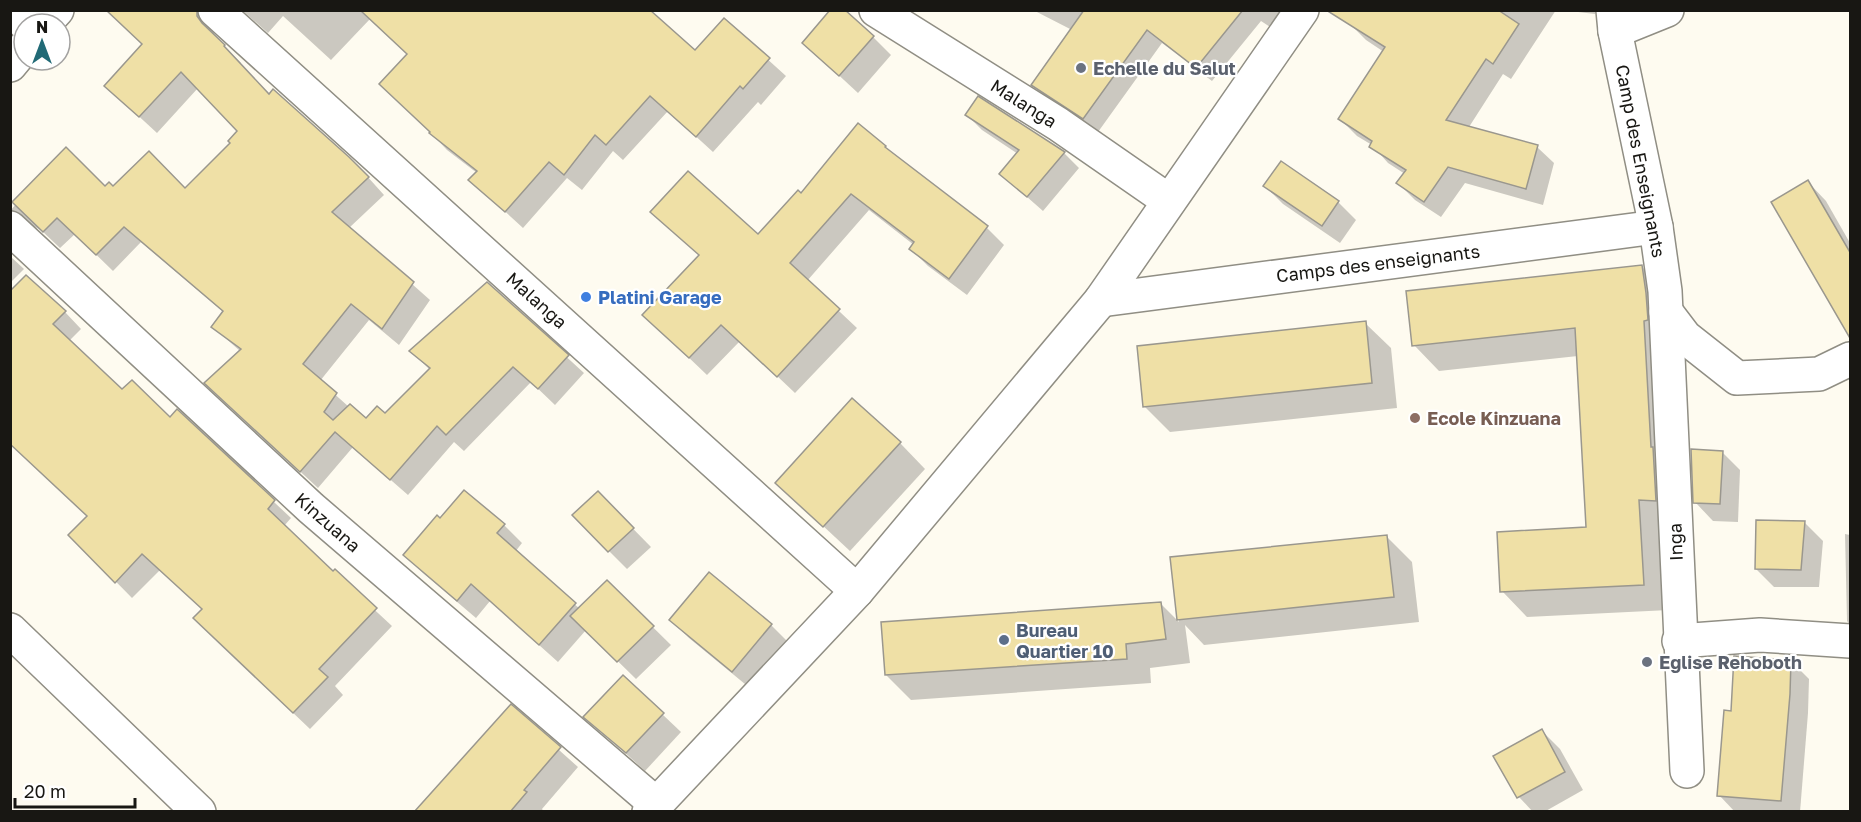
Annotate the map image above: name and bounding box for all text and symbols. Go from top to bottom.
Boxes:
north arrow [12,12,72,72]
text: N [36,17,48,37]
place label: Echelle du Salut [1093,57,1236,79]
marker: Echelle du Salut [1074,61,1088,75]
street label: Camp des Enseignants [1611,63,1671,259]
street label: Malanga [987,74,1061,132]
street label: Camps des enseignants [1275,240,1481,286]
street label: Malanga [502,267,572,333]
place label: Platini Garage [598,286,722,308]
marker: Platini Garage [579,290,593,304]
place label: Ecole Kinzuana [1427,407,1561,429]
marker: Ecole Kinzuana [1408,411,1422,425]
street label: Kinzuana [291,488,365,556]
street label: Inga [1663,523,1687,561]
place label: Bureau Quartier 10 [1016,619,1114,662]
marker: Bureau Quartier 10 [997,633,1011,647]
place label: Eglise Rehoboth [1659,651,1802,673]
marker: Eglise Rehoboth [1640,655,1654,669]
scale bar [15,771,135,809]
text: 20 m [24,780,66,802]

